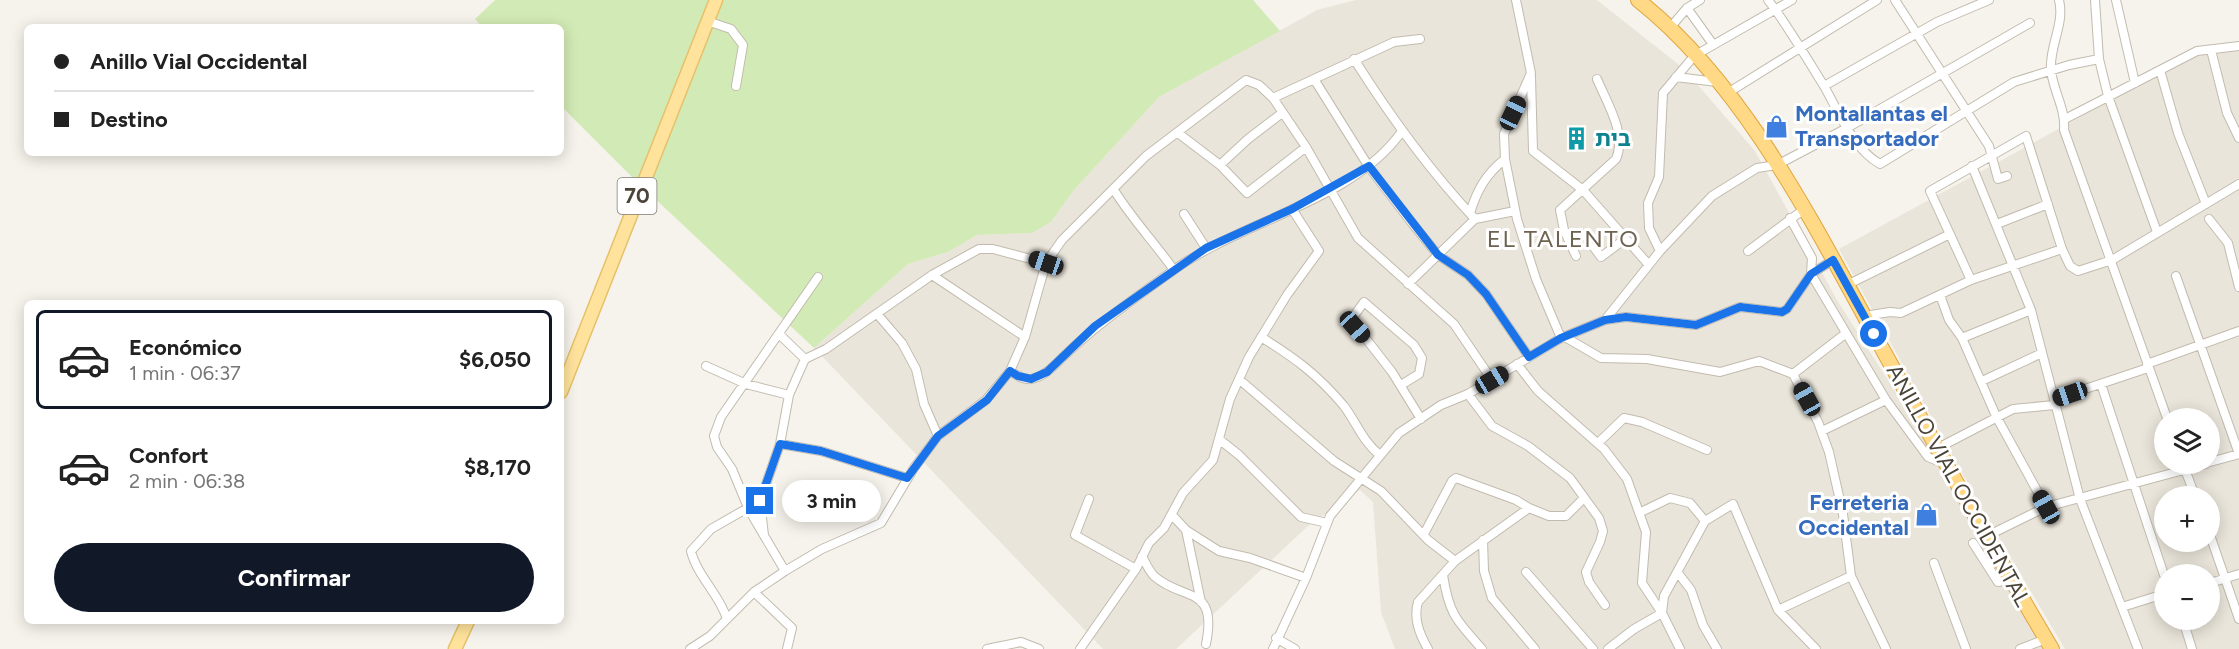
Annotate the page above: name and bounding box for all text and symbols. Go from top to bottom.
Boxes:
text: Anillo Vial Occidental [90,48,308,75]
car [1497,93,1529,133]
place label: Montallantas el Transportador [1795,100,1948,152]
text: Destino [90,106,168,133]
shop icon: Montallantas el Transportador [1764,113,1790,139]
building icon: בית [1564,125,1590,151]
place label: בית [1595,125,1631,152]
road number: 70 [618,178,656,214]
district label: EL TALENTO [1487,224,1639,253]
car [1026,249,1066,277]
car [1336,308,1374,346]
route start [1860,320,1887,347]
icon: car [57,333,111,387]
text: Económico [129,334,242,361]
text: $6,050 [459,346,531,373]
street label: ANILLO VIAL OCCIDENTAL [1881,359,2037,612]
text: 1 min · 06:37 [129,361,241,385]
car [1472,363,1512,397]
car [1790,379,1824,419]
car [2050,380,2090,408]
map controls [2154,408,2220,630]
button: layers [2154,408,2220,474]
icon: car [57,441,111,495]
text: Confort [129,442,209,469]
text: $8,170 [464,454,531,481]
text: 2 min · 06:38 [129,469,245,493]
callout: 3 min [781,480,880,522]
button: + [2154,486,2220,552]
route end [746,487,773,514]
car [2029,487,2063,527]
text: 3 min [807,489,856,513]
place label: Ferreteria Occidental [1798,489,1909,541]
shop icon: Ferreteria Occidental [1914,502,1940,528]
button: Confirmar [54,543,534,612]
button: − [2154,564,2220,630]

